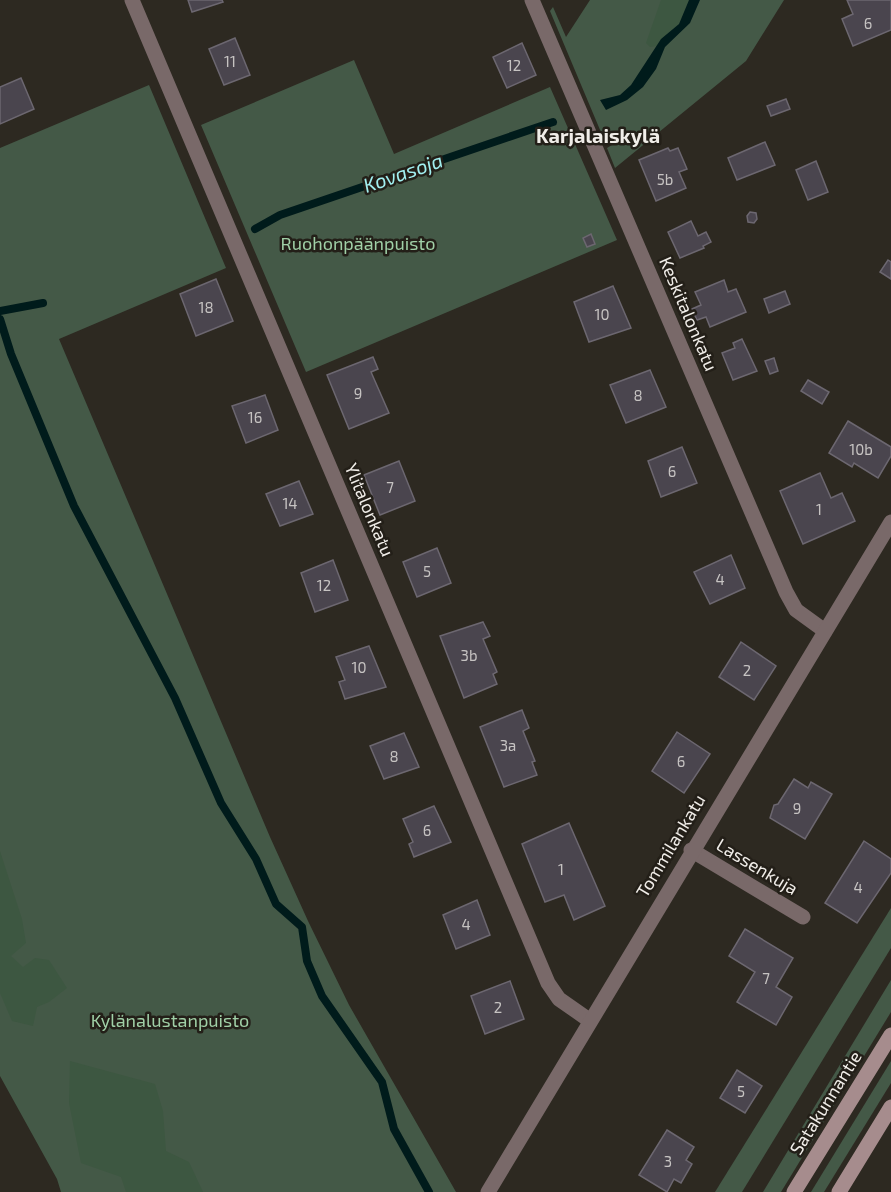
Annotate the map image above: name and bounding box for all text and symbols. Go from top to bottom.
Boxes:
house number: 6 [864,14,872,32]
house number: 11 [224,52,236,70]
house number: 12 [507,56,521,74]
district label: Karjalaiskylä [536,123,660,148]
water label: Kovasoja [360,147,446,197]
house number: 5b [657,170,673,188]
park label: Ruohonpäänpuisto [281,232,435,254]
street label: Keskitalonkatu [655,253,723,374]
house number: 18 [198,298,214,316]
house number: 10 [594,305,610,323]
house number: 9 [354,384,362,402]
house number: 8 [633,386,643,404]
house number: 16 [248,408,262,426]
house number: 10b [849,440,873,458]
street label: Ylitalonkatu [340,460,399,559]
house number: 6 [668,462,676,480]
house number: 7 [386,478,394,496]
house number: 14 [282,494,298,512]
house number: 1 [816,500,822,518]
house number: 5 [423,562,431,580]
house number: 4 [715,570,725,588]
house number: 12 [317,576,331,594]
house number: 3b [461,646,477,664]
house number: 10 [351,658,367,676]
house number: 2 [743,661,751,679]
house number: 3a [500,736,516,754]
house number: 8 [389,747,399,765]
house number: 6 [677,752,685,770]
street label: Tommilankatu [631,790,710,901]
house number: 9 [793,799,801,817]
house number: 6 [423,821,431,839]
street label: Lassenkuja [713,833,802,899]
house number: 1 [558,860,564,878]
house number: 4 [853,878,863,896]
house number: 4 [461,915,471,933]
house number: 7 [762,969,770,987]
house number: 2 [494,998,502,1016]
park label: Kylänalustanpuisto [91,1009,249,1031]
street label: Satakunnantie [784,1046,866,1158]
house number: 5 [737,1082,745,1100]
house number: 3 [664,1152,672,1170]

